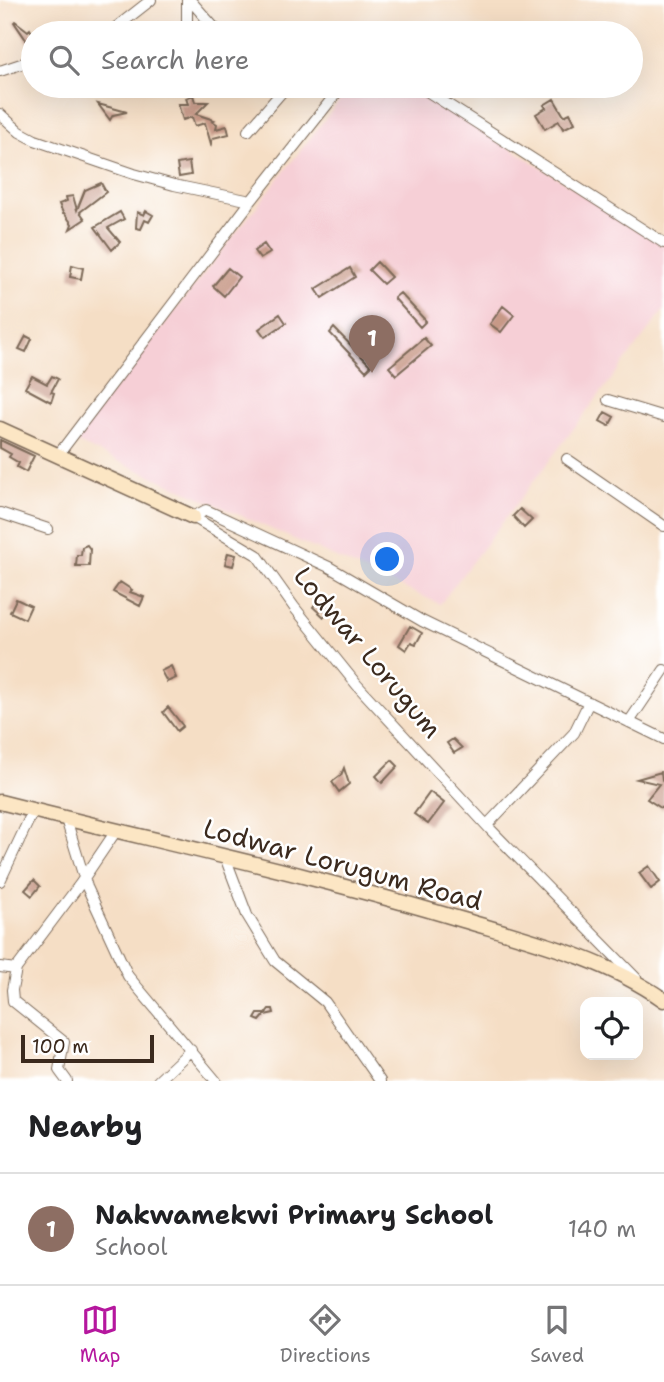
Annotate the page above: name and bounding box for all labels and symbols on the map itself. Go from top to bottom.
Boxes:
pin: 1 [349,315,395,373]
your location [370,542,404,576]
street label: Lodwar Lorugum [286,559,450,745]
street label: Lodwar Lorugum Road [200,810,486,918]
scale bar [21,1032,154,1064]

